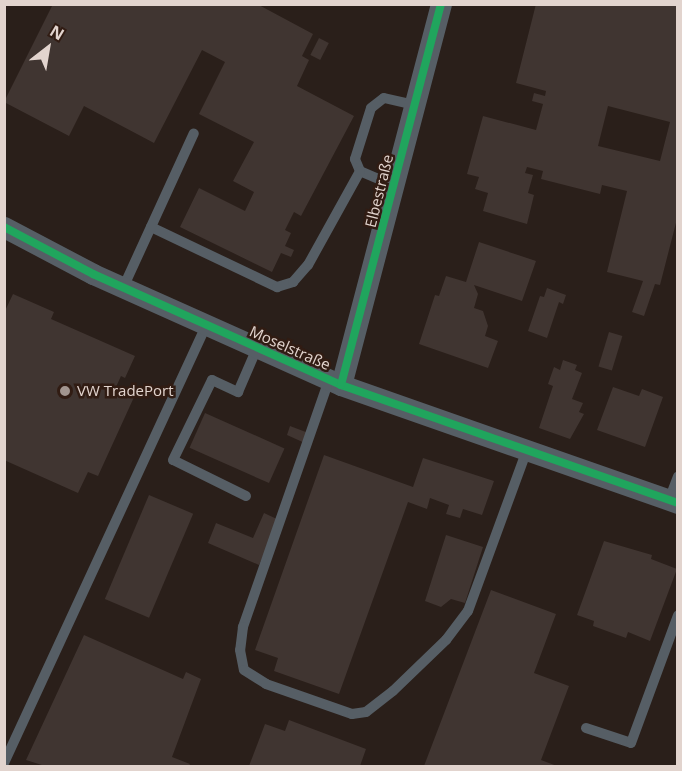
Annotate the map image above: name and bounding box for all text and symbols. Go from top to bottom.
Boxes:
north arrow [18,18,78,78]
text: N [46,20,69,45]
street label: Elbestraße [361,153,397,229]
street label: Moselstraße [247,322,333,374]
place label: VW TradePort [77,382,174,400]
marker: VW TradePort [58,384,72,398]

